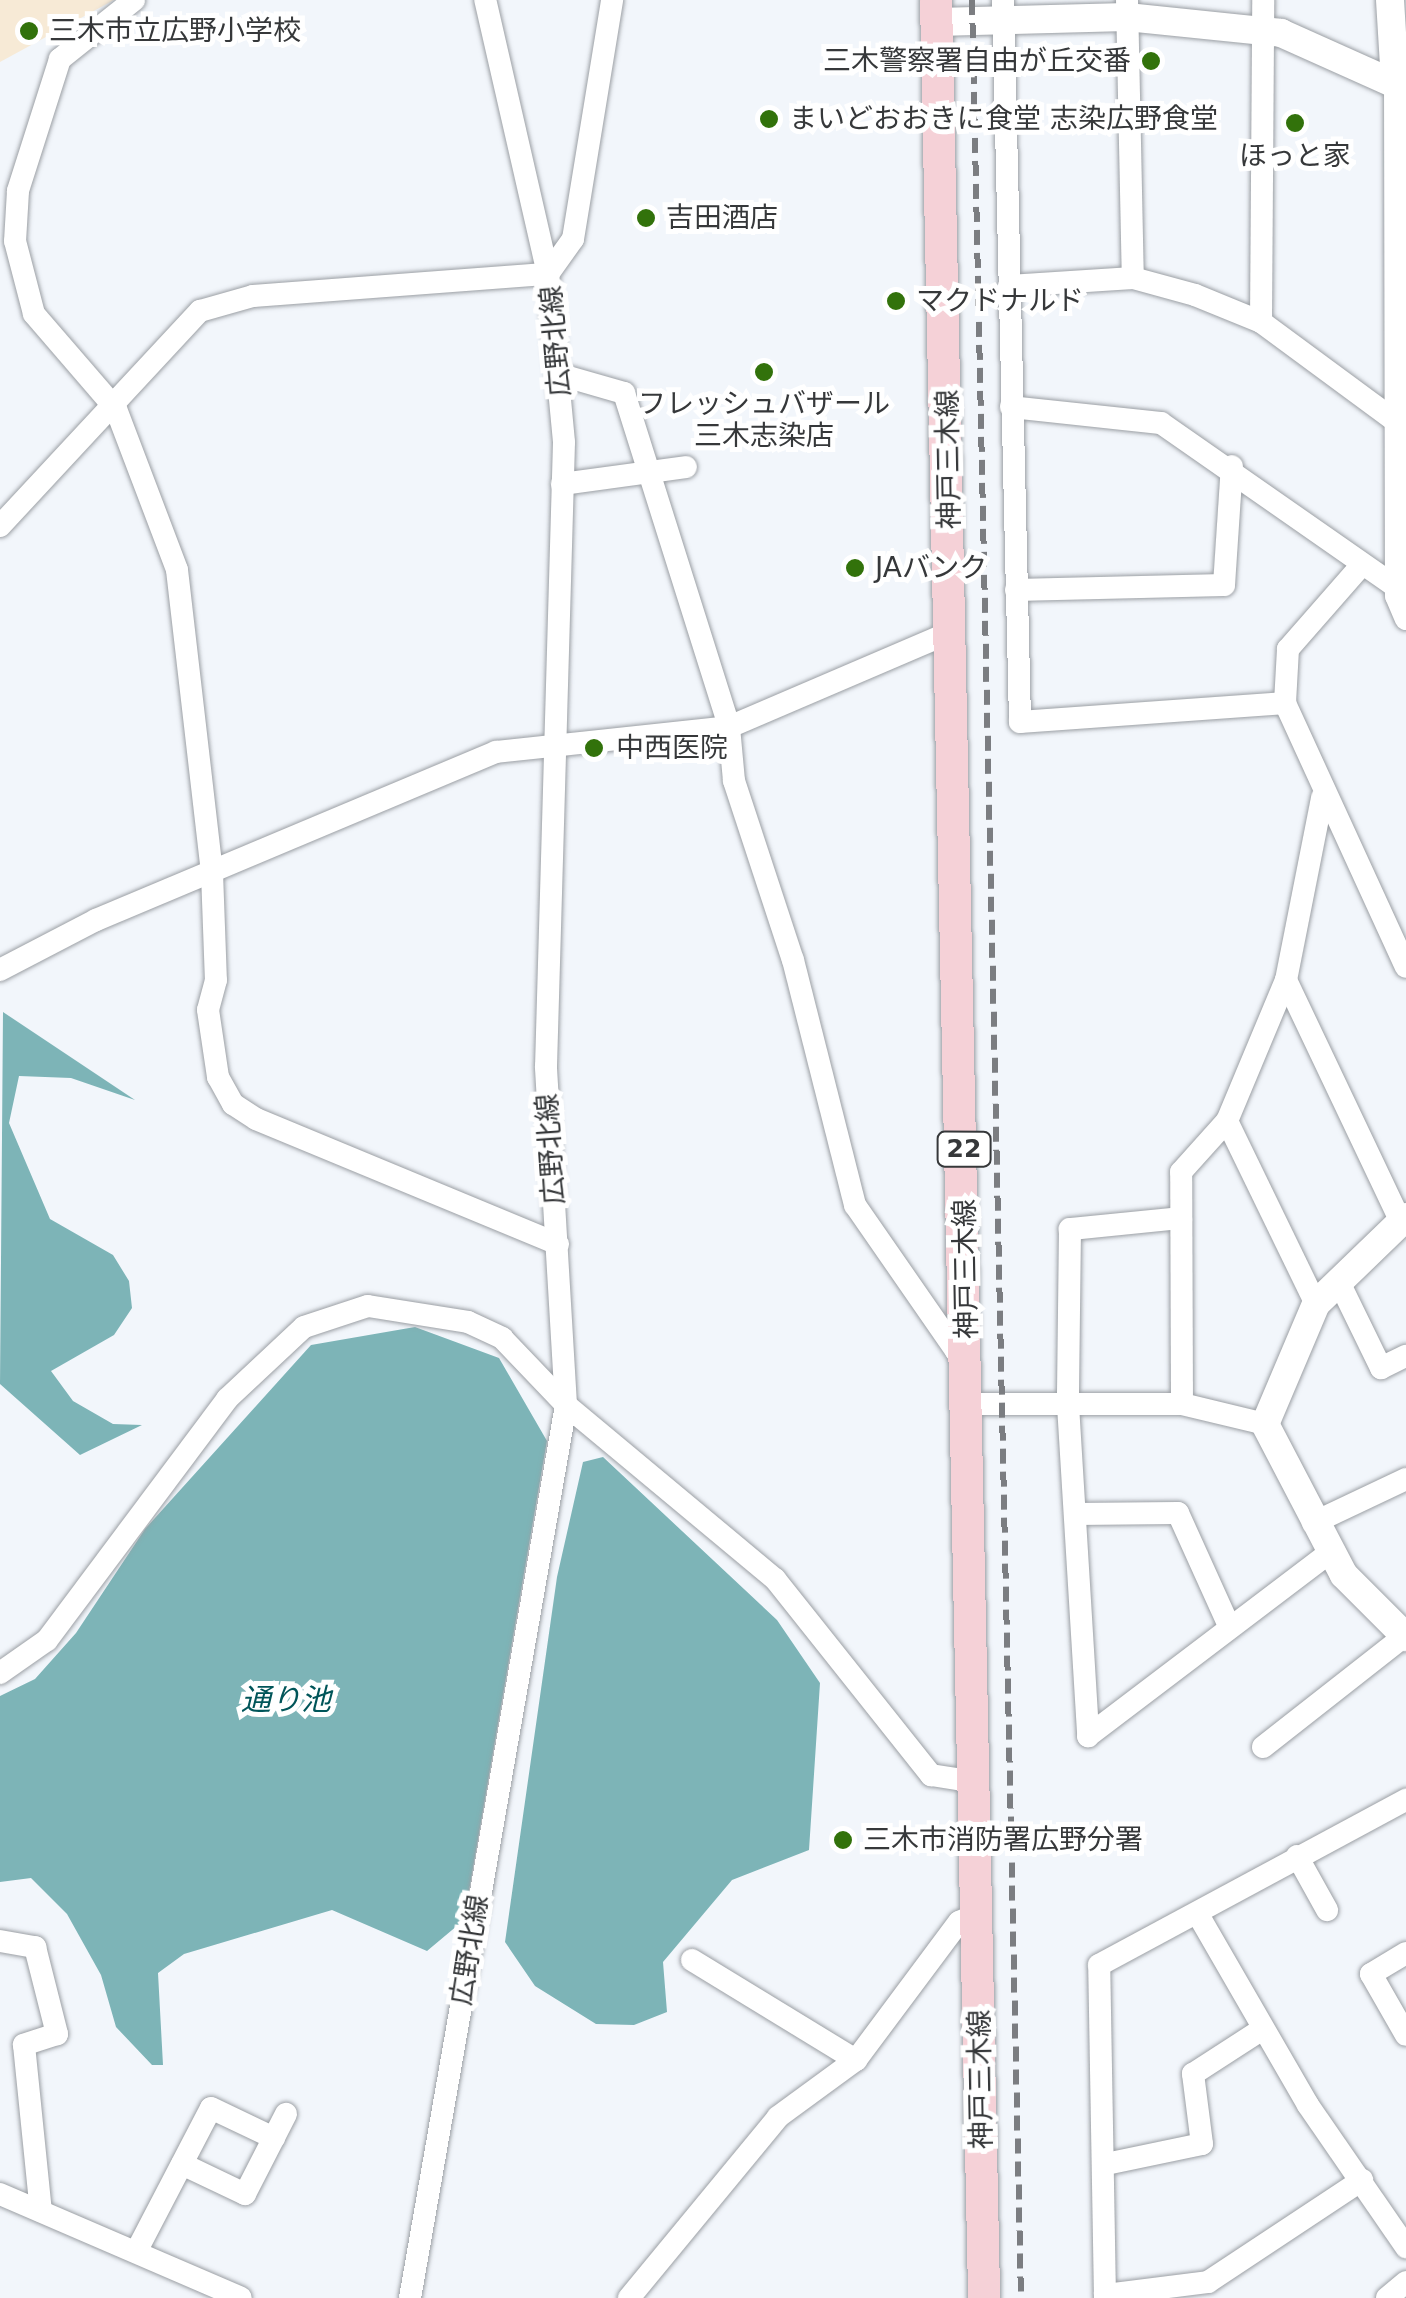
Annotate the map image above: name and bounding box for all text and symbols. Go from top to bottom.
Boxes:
place label: 三木市立広野小学校 [49,14,301,48]
marker: 三木市立広野小学校 [18,20,40,42]
place label: 三木警察署自由が丘交番 [823,44,1131,78]
marker: 三木警察署自由が丘交番 [1140,50,1162,72]
place label: まいどおおきに食堂 志染広野食堂 [789,102,1218,136]
marker: まいどおおきに食堂 志染広野食堂 [758,108,780,130]
marker: ほっと家 [1284,112,1306,134]
place label: ほっと家 [1239,139,1351,173]
place label: 吉田酒店 [666,201,778,235]
marker: 吉田酒店 [635,207,657,229]
street label: 広野北線 [534,284,578,398]
place label: マクドナルド [916,284,1084,318]
marker: マクドナルド [885,290,907,312]
marker: フレッシュバザール 三木志染店 [753,361,775,383]
place label: フレッシュバザール 三木志染店 [638,387,890,453]
street label: 神戸三木線 [931,389,967,529]
place label: JAバンク [875,551,986,585]
marker: JAバンク [844,557,866,579]
place label: 中西医院 [616,731,728,765]
marker: 中西医院 [581,735,607,761]
street label: 広野北線 [530,1092,572,1206]
road number: 22 [936,1129,992,1169]
street label: 神戸三木線 [948,1199,984,1339]
water label: 通り池 [241,1682,331,1718]
place label: 三木市消防署広野分署 [863,1823,1143,1857]
marker: 三木市消防署広野分署 [832,1829,854,1851]
street label: 広野北線 [445,1892,495,2008]
street label: 神戸三木線 [963,2009,999,2149]

